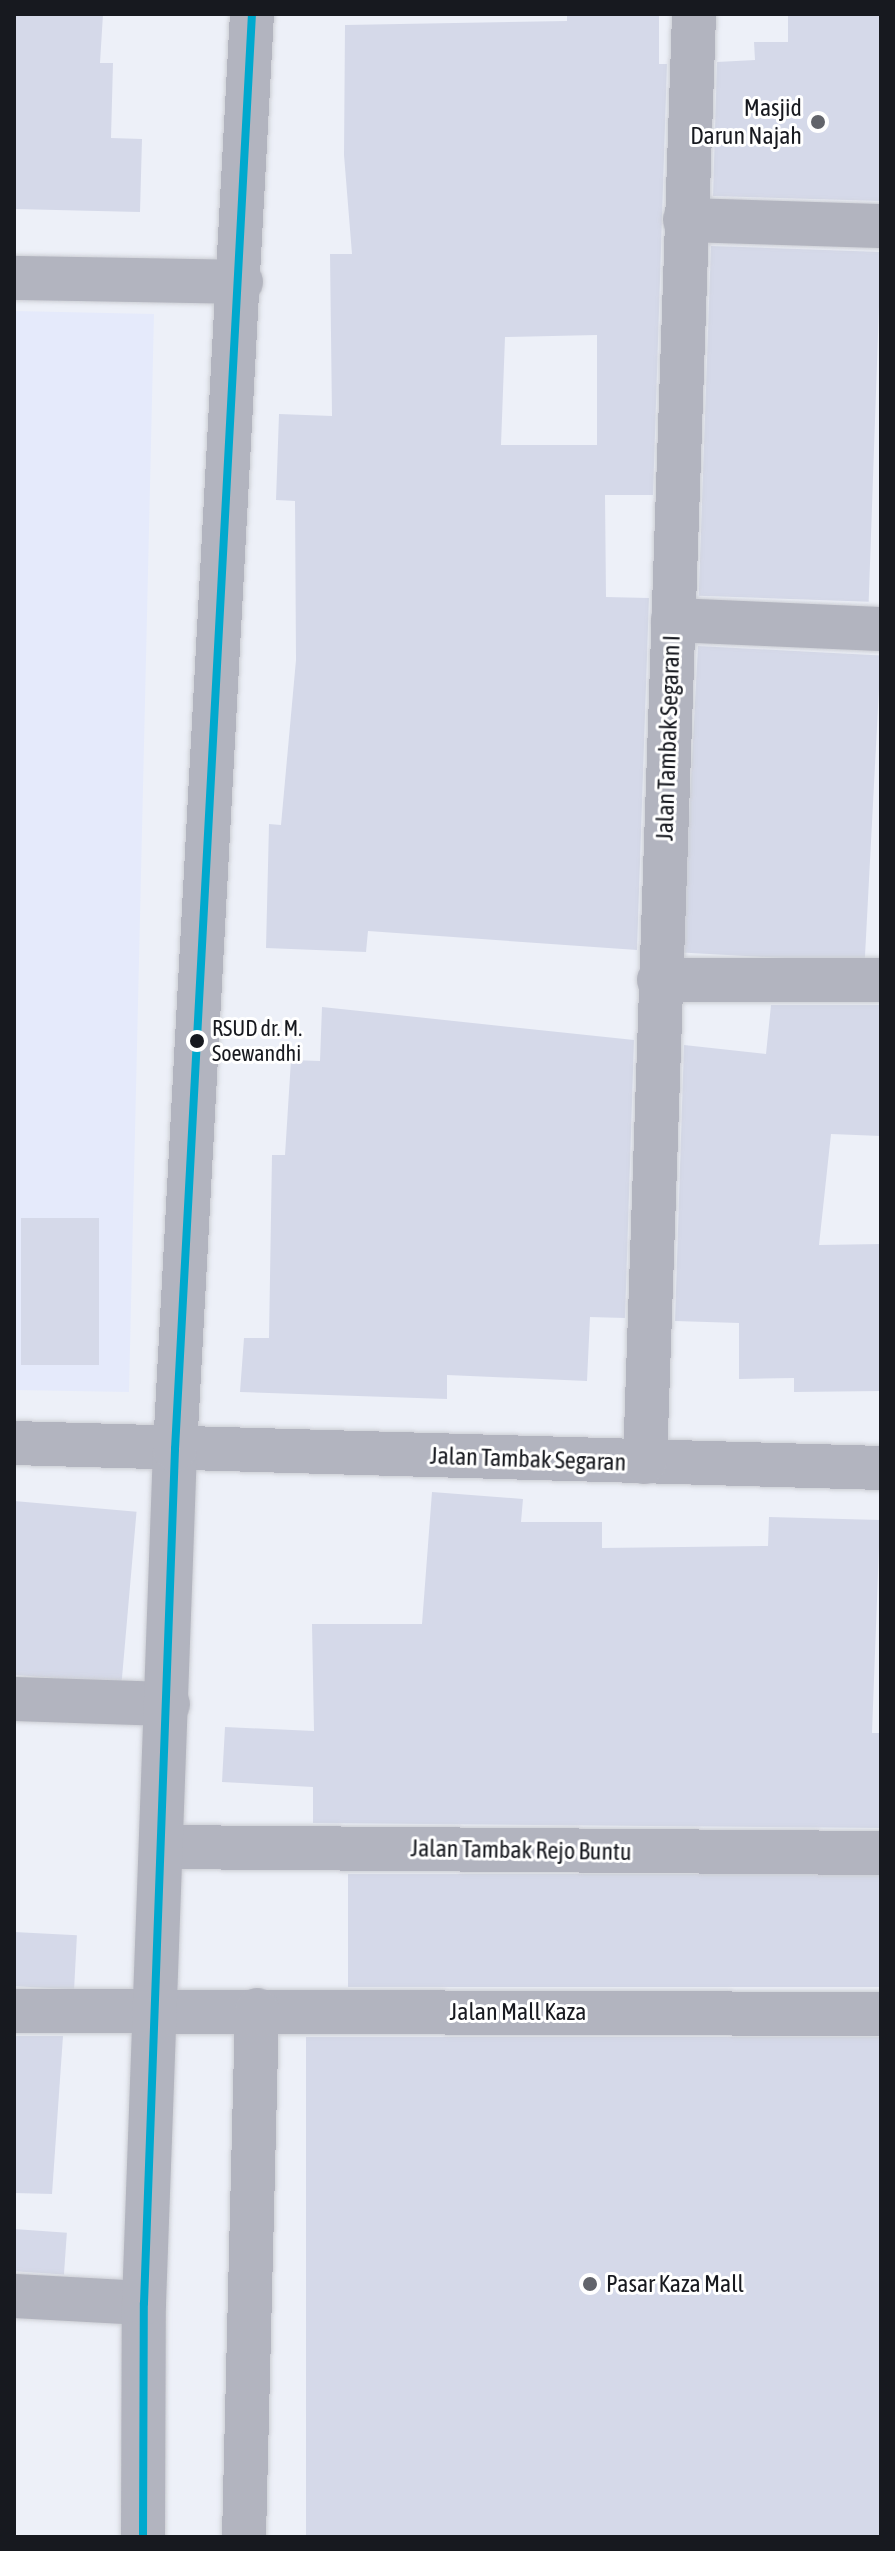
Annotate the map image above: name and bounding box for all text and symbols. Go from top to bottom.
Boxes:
place label: Masjid Darun Najah [690,94,802,150]
marker: Masjid Darun Najah [809,113,827,131]
street label: Jalan Tambak Segaran I [650,635,686,841]
place label: RSUD dr. M. Soewandhi [212,1015,302,1066]
marker: RSUD dr. M. Soewandhi [189,1033,205,1049]
street label: Jalan Tambak Segaran [429,1441,627,1477]
street label: Jalan Tambak Rejo Buntu [410,1834,632,1866]
street label: Jalan Mall Kaza [450,1998,586,2026]
place label: Pasar Kaza Mall [606,2270,744,2298]
marker: Pasar Kaza Mall [581,2275,599,2293]

